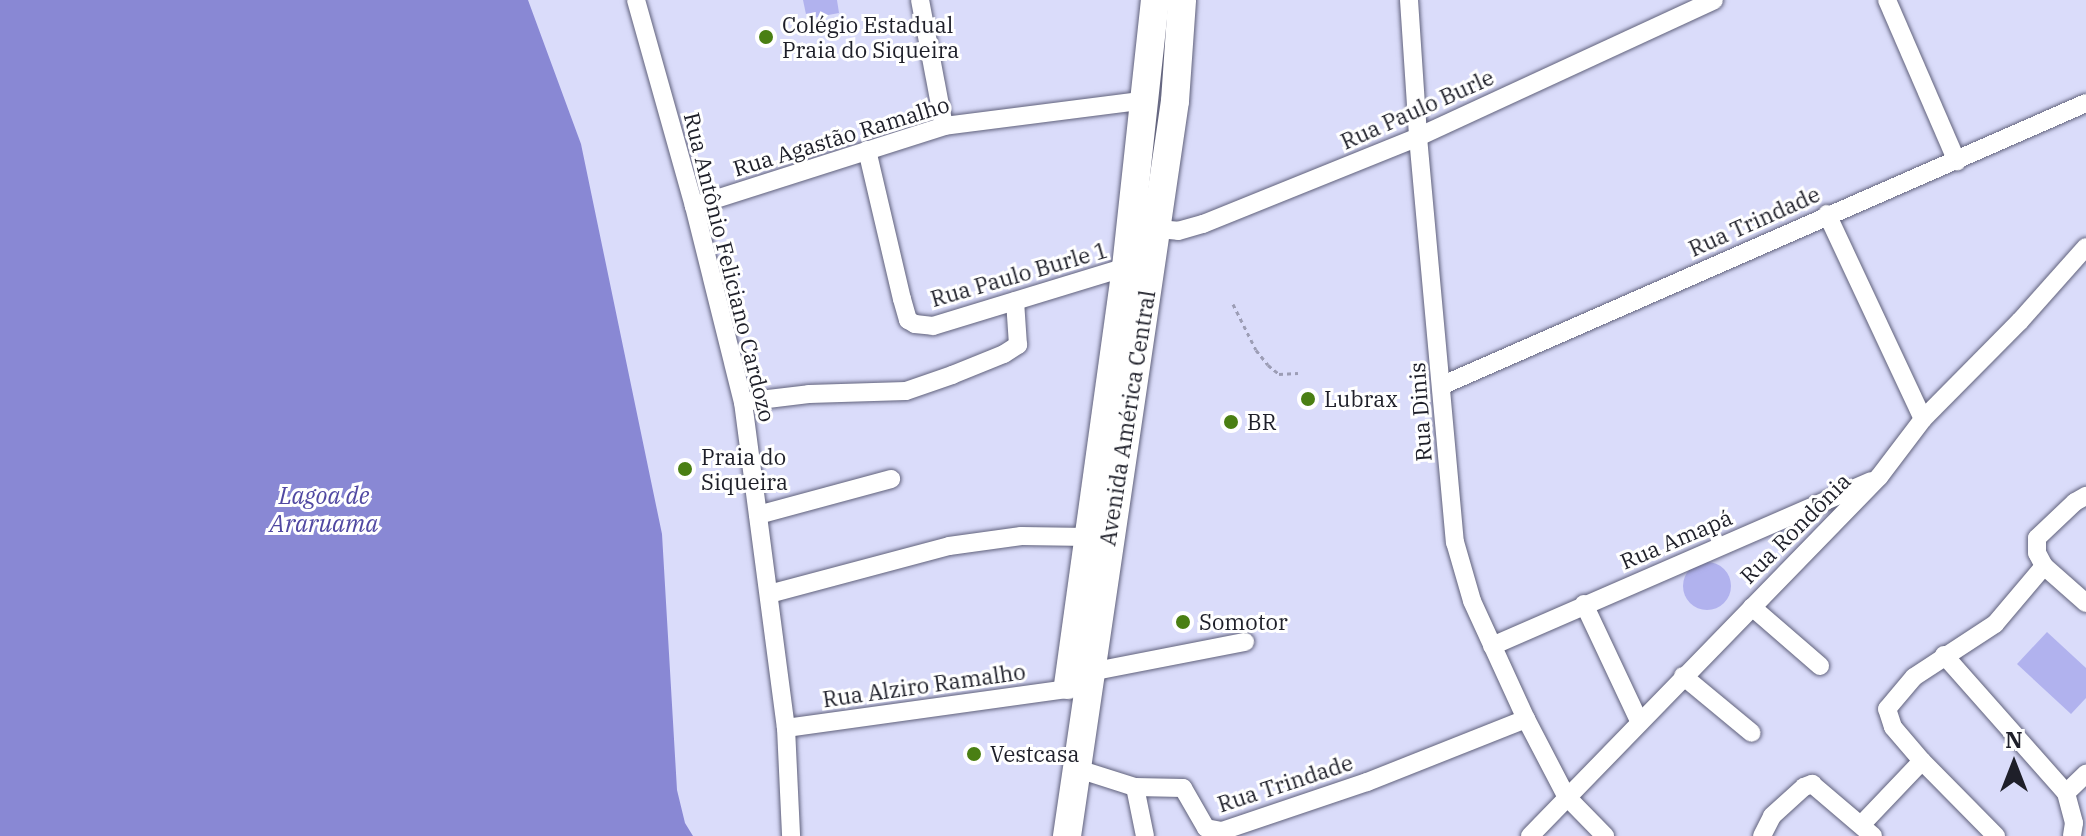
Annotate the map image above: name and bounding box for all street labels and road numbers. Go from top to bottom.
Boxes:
street label: Rua Paulo Burle [1336,63,1498,155]
street label: Rua Agastão Ramalho [730,91,952,181]
street label: Rua Antônio Feliciano Cardozo [679,110,781,424]
street label: Rua Trindade [1684,180,1824,262]
street label: Rua Paulo Burle 1 [927,236,1111,312]
street label: Avenida América Central [1094,288,1160,548]
street label: Rua Dinis [1403,361,1437,463]
street label: Rua Rondônia [1734,467,1856,589]
street label: Rua Amapá [1616,504,1736,574]
street label: Rua Alziro Ramalho [821,658,1027,712]
street label: Rua Trindade [1214,749,1356,817]

